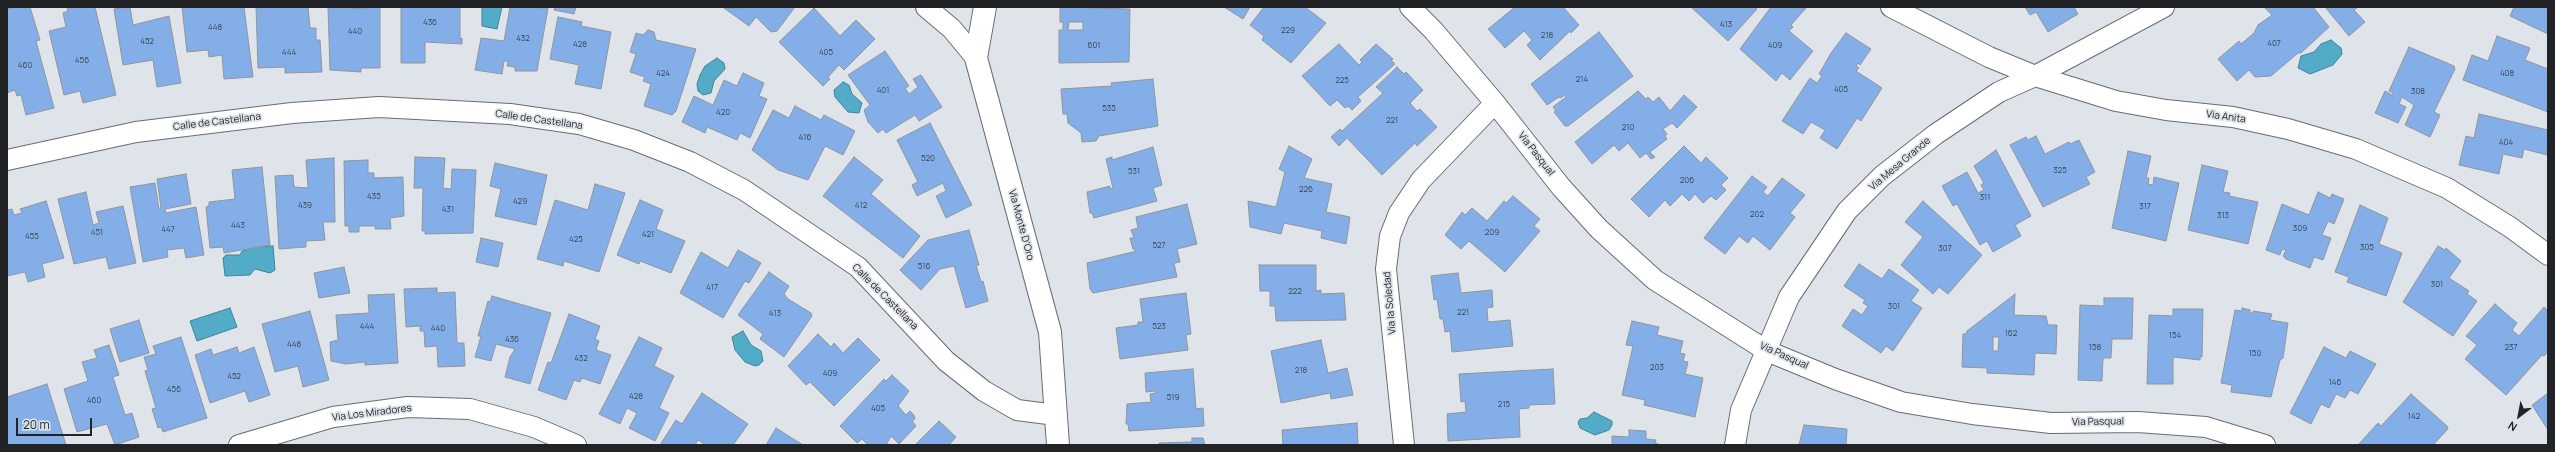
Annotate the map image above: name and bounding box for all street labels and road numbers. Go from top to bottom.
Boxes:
street label: Calle de Castellana [494,108,584,132]
street label: Via Anita [2205,108,2247,126]
street label: Calle de Castellana [172,111,262,133]
street label: Via Pasqual [1515,130,1557,178]
street label: Via Mesa Grande [1867,135,1933,193]
street label: Via Monte D'Oro [1006,188,1036,262]
street label: Calle de Castellana [850,262,920,332]
street label: Via la Soledad [1381,271,1399,335]
street label: Via Pasqual [1758,340,1810,372]
street label: Via Los Miradores [332,402,412,424]
street label: Via Pasqual [2072,416,2124,428]

